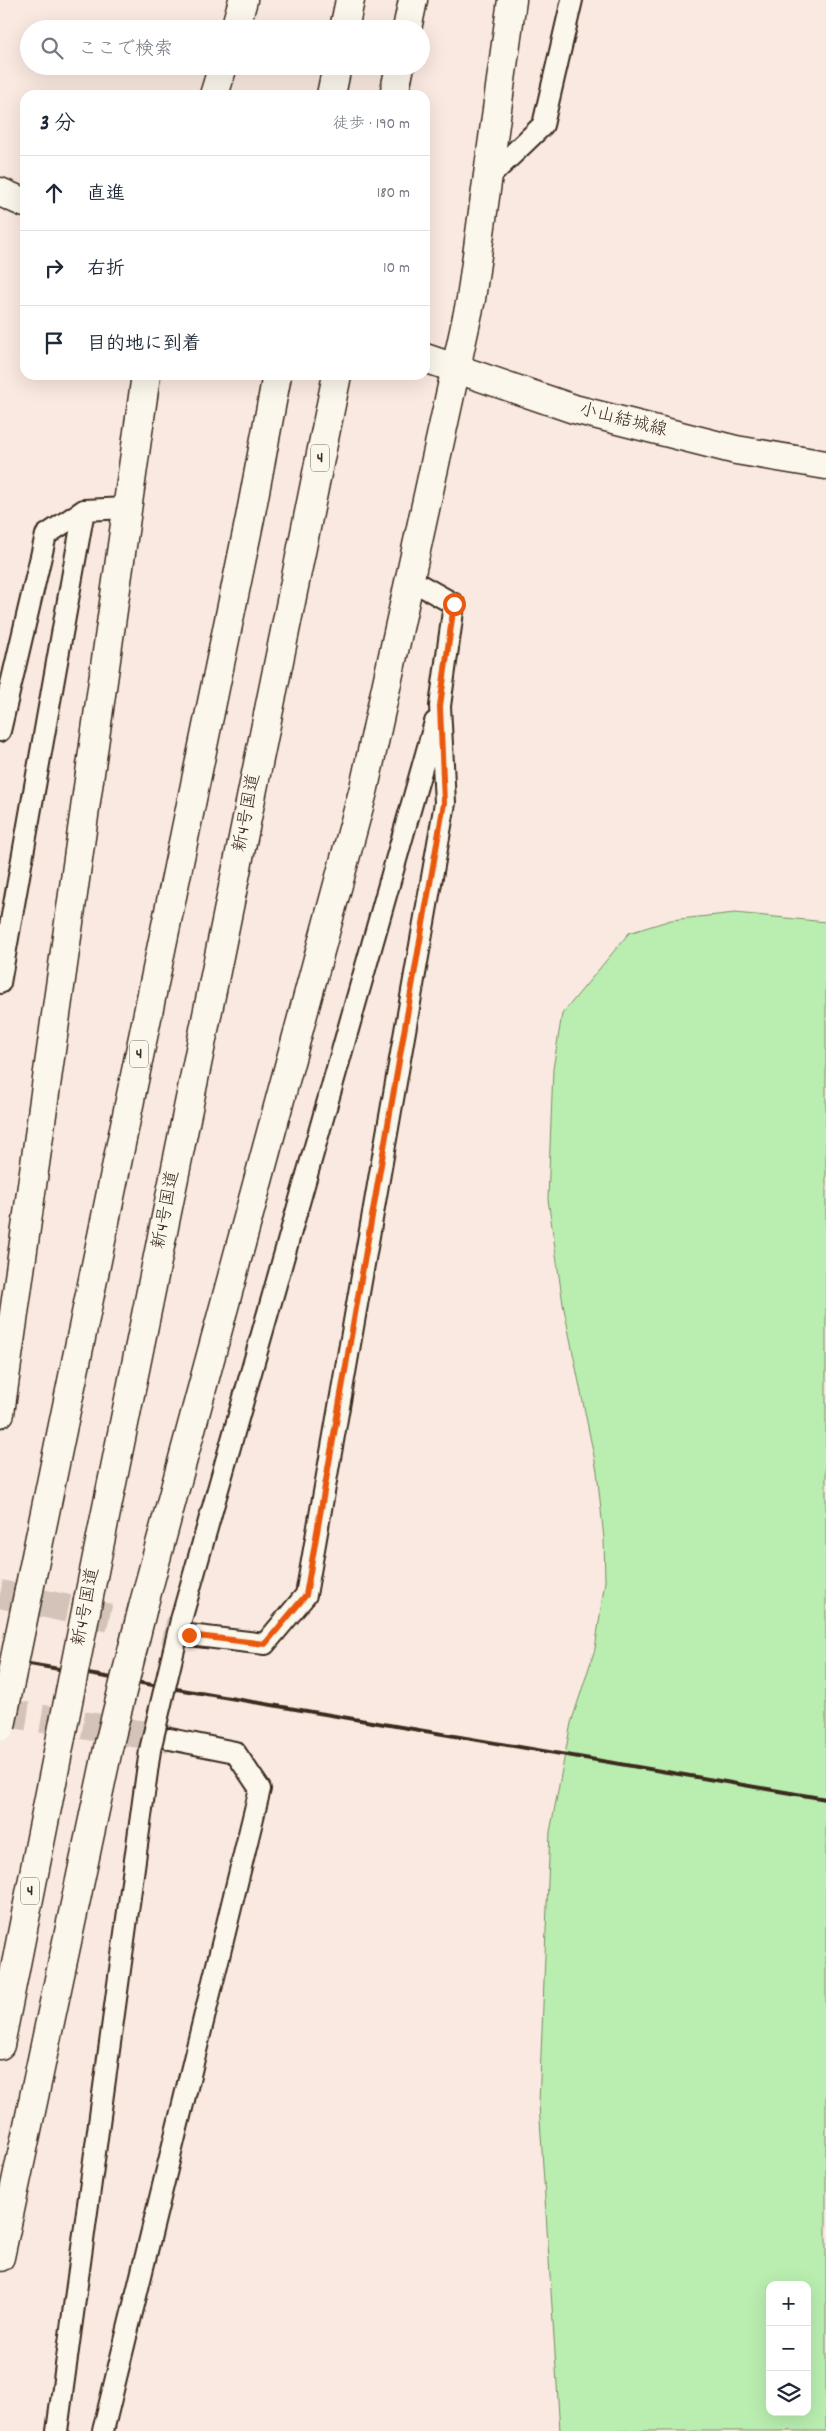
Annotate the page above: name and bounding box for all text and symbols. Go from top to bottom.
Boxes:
search box [20,20,430,75]
icon: search [38,34,66,62]
text: ここで検索 [78,37,173,64]
text: 3 分 [40,110,75,140]
text: 徒歩 · 190 m [333,113,410,136]
icon: ahead [40,179,68,207]
text: 直進 [87,182,125,209]
text: 180 m [377,182,410,205]
icon: right [40,254,68,282]
text: 右折 [87,257,125,284]
text: 10 m [383,257,410,280]
icon: arrive [40,329,68,357]
text: 目的地に到着 [87,332,201,359]
street label: 小山結城線 [576,398,670,444]
road number: 4 [311,444,329,472]
route start [443,593,466,616]
street label: 新4号国道 [228,772,268,854]
road number: 4 [130,1040,148,1068]
street label: 新4号国道 [147,1169,187,1251]
street label: 新4号国道 [67,1566,107,1648]
route end [178,1624,201,1647]
road number: 4 [21,1878,39,1904]
map controls [766,2281,811,2416]
button: + [766,2281,811,2326]
button: − [766,2326,811,2371]
button: layers [766,2371,811,2416]

